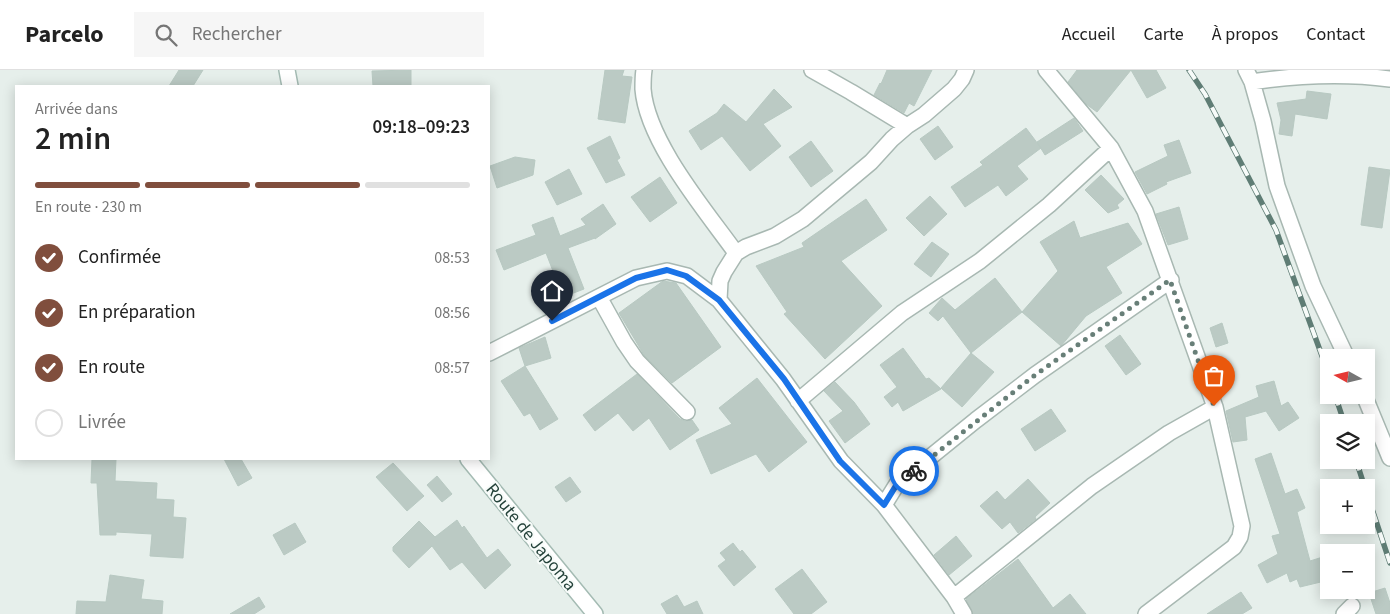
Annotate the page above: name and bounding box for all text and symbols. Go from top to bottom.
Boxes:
search box [134,12,484,57]
text: Parcelo [25,17,104,52]
icon: search [152,21,180,49]
text: Rechercher [192,21,282,48]
text: Accueil [1062,22,1115,47]
text: Carte [1143,22,1184,47]
text: À propos [1212,22,1278,47]
text: Contact [1306,22,1365,47]
text: Arrivée dans [35,98,118,120]
text: 09:18–09:23 [372,114,470,141]
text: 2 min [35,116,111,162]
text: En route · 230 m [35,196,142,218]
icon: check [35,244,63,272]
text: Confirmée [78,244,161,271]
text: 08:53 [434,247,470,269]
pin [531,270,573,321]
icon: home [538,277,566,305]
icon: check [35,299,63,327]
text: En préparation [78,299,196,326]
text: 08:56 [434,302,470,324]
north arrow [1320,349,1375,404]
map controls [1320,349,1375,599]
icon: check [35,354,63,382]
text: En route [78,354,145,381]
pin [1193,355,1235,406]
text: 08:57 [434,357,470,379]
icon: bag [1200,362,1228,390]
text: Livrée [78,409,126,436]
button: layers [1320,414,1375,469]
courier [889,446,939,496]
icon: bike [900,457,928,485]
street label: Route de Japoma [480,478,582,596]
button: + [1320,479,1375,534]
button: − [1320,544,1375,599]

